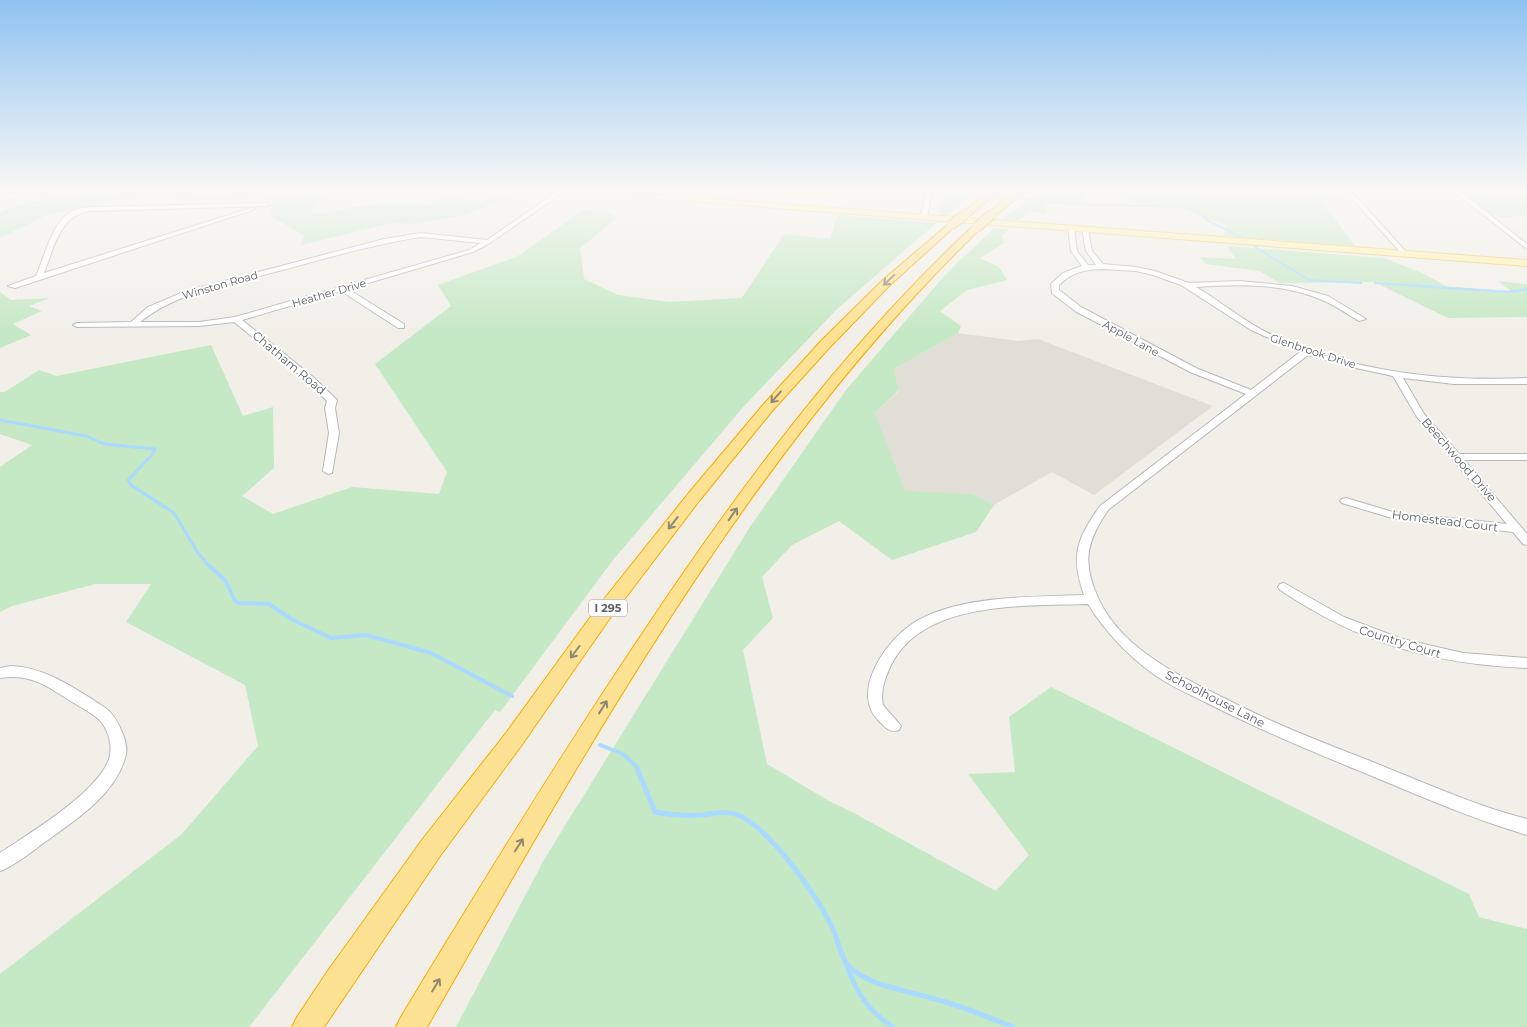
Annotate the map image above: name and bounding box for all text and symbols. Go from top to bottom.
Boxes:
street label: Winston Road [181,268,259,302]
one-way arrow [882,274,895,286]
street label: Heather Drive [290,276,368,310]
street label: Apple Lane [1100,317,1162,359]
street label: Chatham Road [250,328,329,398]
street label: Glenbrook Drive [1268,331,1358,372]
one-way arrow [771,391,782,404]
street label: Beechwood Drive [1419,415,1500,505]
one-way arrow [728,507,738,521]
street label: Homestead Court [1391,507,1499,534]
one-way arrow [668,516,678,530]
road number: I 295 [589,600,627,616]
street label: Country Court [1357,622,1443,661]
one-way arrow [570,645,580,659]
street label: Schoolhouse Lane [1163,667,1268,730]
one-way arrow [599,700,609,714]
one-way arrow [514,839,524,853]
one-way arrow [431,978,441,993]

